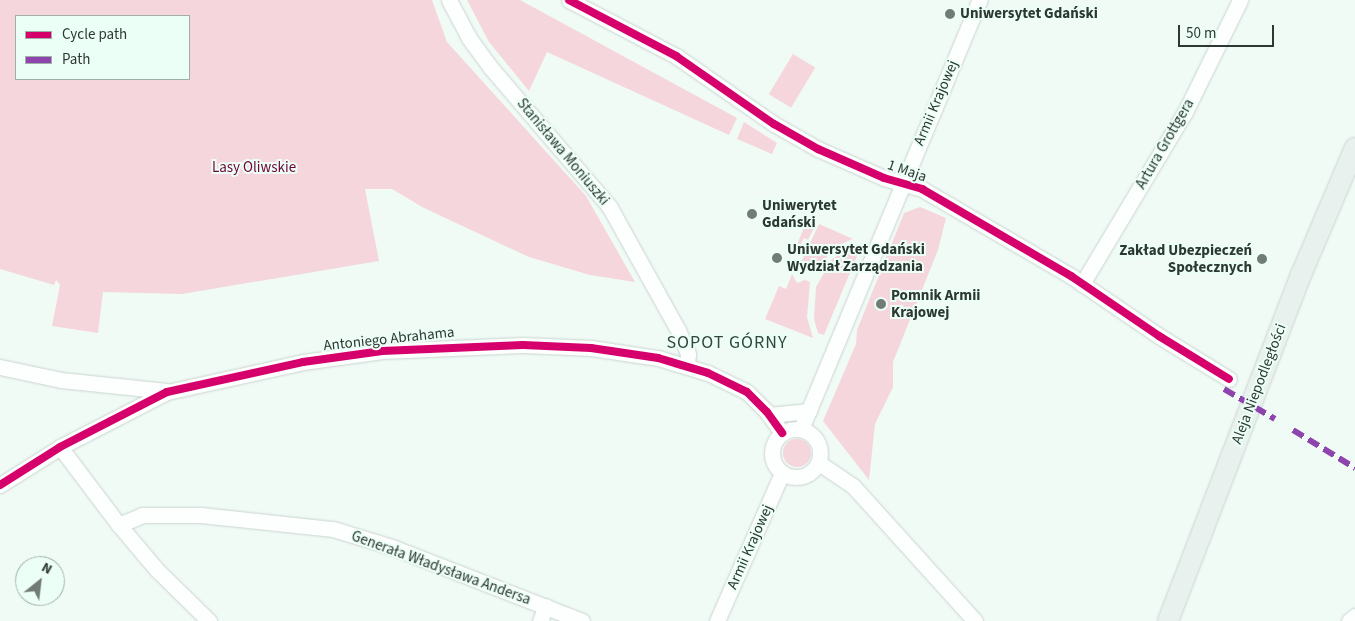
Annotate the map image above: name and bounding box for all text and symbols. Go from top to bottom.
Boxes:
place label: Uniwersytet Gdański [960,5,1098,23]
marker: Uniwersytet Gdański [944,8,956,20]
legend [15,15,190,80]
scale bar [1180,15,1276,47]
text: 50 m [1186,23,1216,44]
text: Cycle path [62,24,127,45]
text: Path [62,49,90,70]
street label: Armii Krajowej [910,58,962,148]
street label: Stanisława Moniuszki [513,95,613,209]
street label: Artura Grottgera [1132,96,1198,192]
street label: 1 Maja [885,156,929,186]
park label: Lasy Oliwskie [212,159,296,177]
place label: Uniwerytet Gdański [762,196,837,231]
marker: Uniwerytet Gdański [746,208,758,220]
place label: Uniwersytet Gdański Wydział Zarządzania [787,240,925,275]
place label: Zakład Ubezpieczeń Społecznych [1119,241,1252,276]
marker: Uniwersytet Gdański Wydział Zarządzania [771,252,783,264]
marker: Zakład Ubezpieczeń Społecznych [1256,253,1268,265]
place label: Pomnik Armii Krajowej [891,286,980,321]
marker: Pomnik Armii Krajowej [875,298,887,310]
street label: Aleja Niepodległości [1228,321,1290,447]
street label: Antoniego Abrahama [323,323,455,355]
district label: SOPOT GÓRNY [665,332,789,354]
street label: Armii Krajowej [723,502,777,592]
street label: Generała Władysława Andersa [349,527,533,609]
north arrow [15,556,65,606]
text: N [38,558,56,580]

